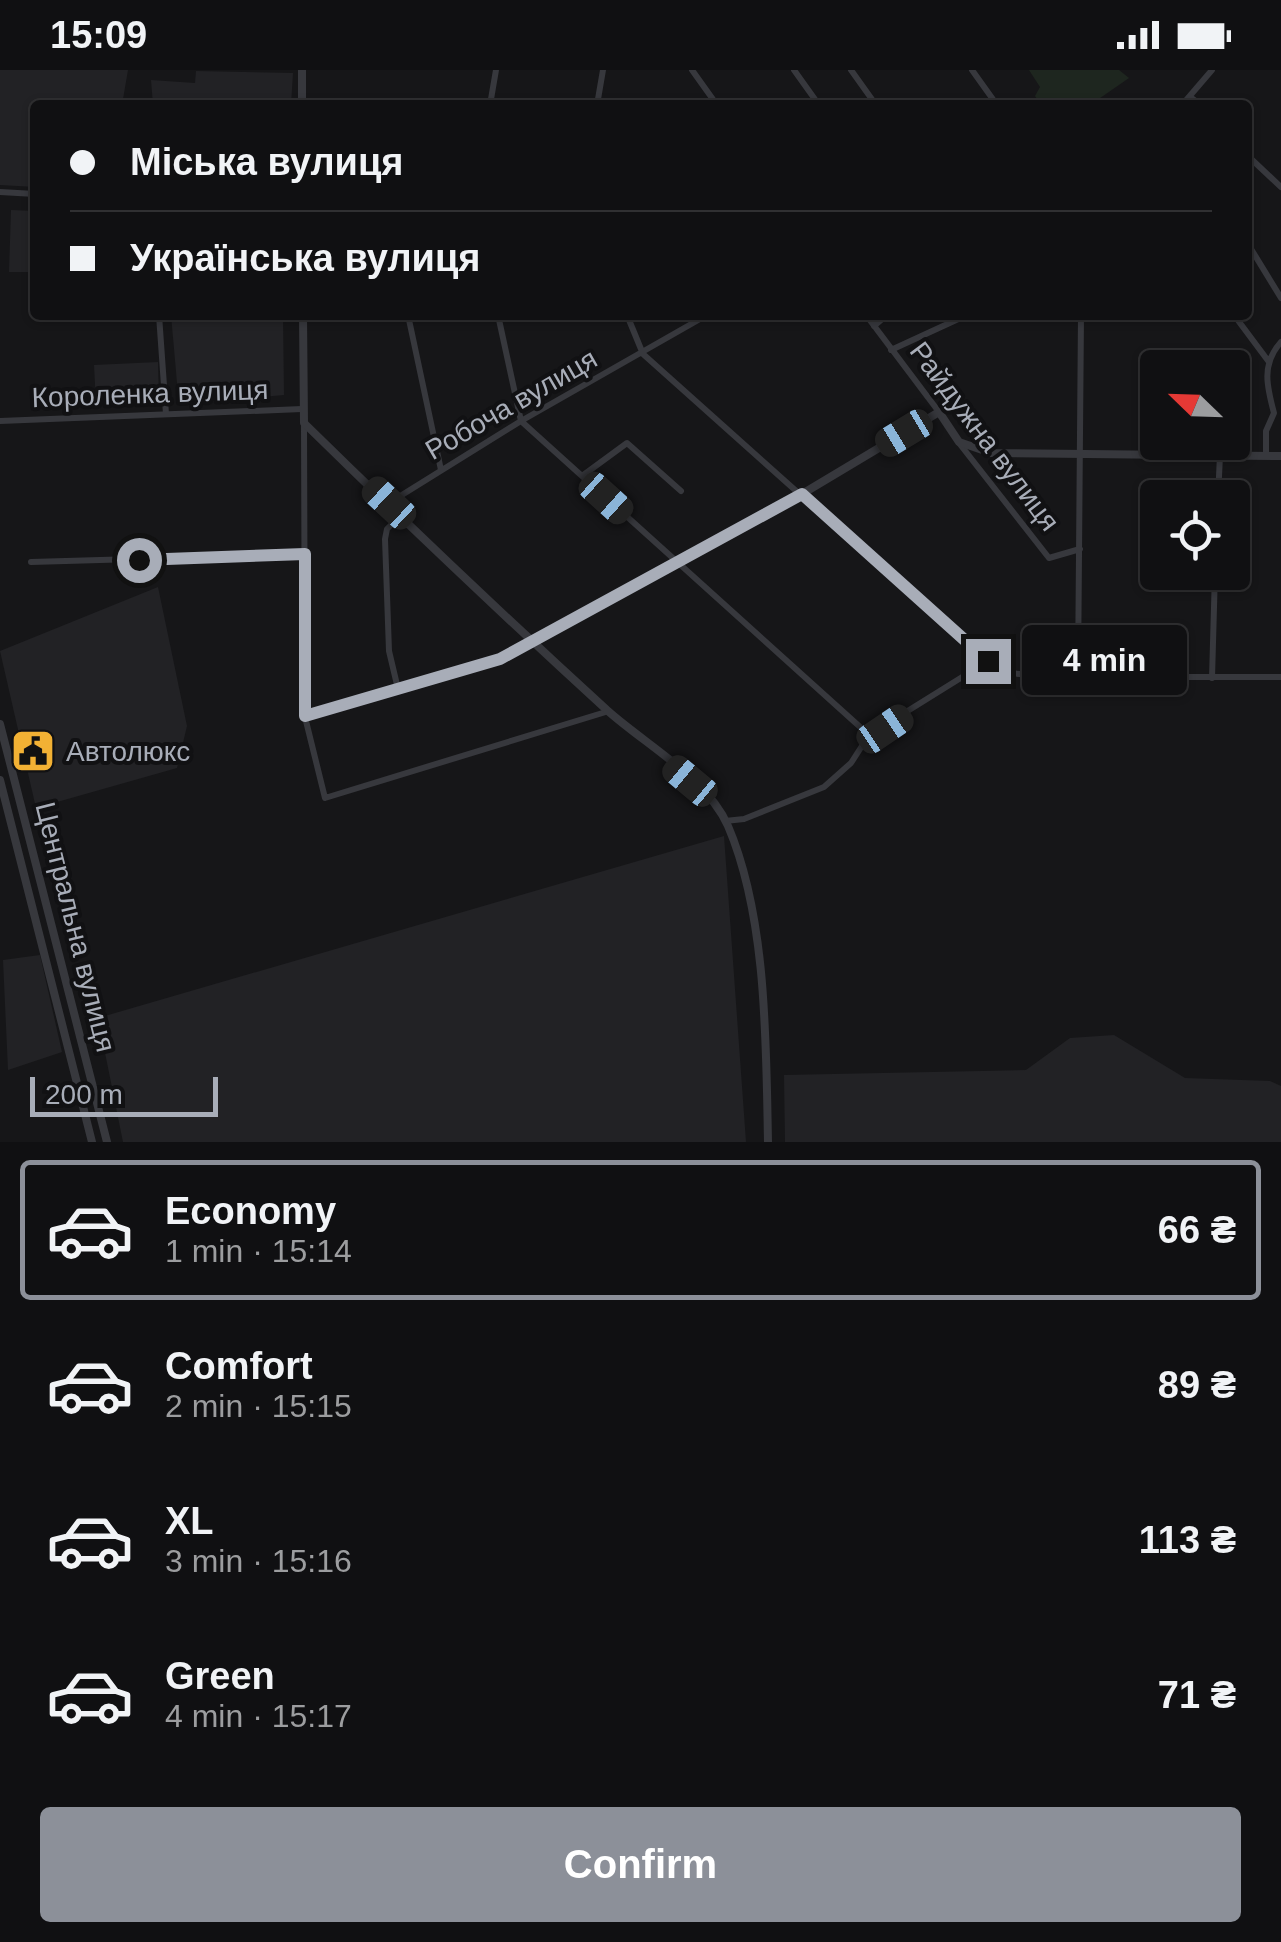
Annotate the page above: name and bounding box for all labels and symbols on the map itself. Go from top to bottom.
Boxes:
street label: Райдужна вулиця [904,336,1066,537]
street label: Робоча вулиця [420,343,602,466]
north arrow [1140,350,1250,460]
street label: Короленка вулиця [31,374,269,413]
car [871,405,937,461]
car [574,467,638,529]
car [357,472,421,534]
route start [117,538,162,583]
callout: 4 min [1023,626,1188,696]
route end [966,639,1011,684]
car [852,700,918,758]
public building icon: Автолюкс [10,728,56,774]
place label: Автолюкс [66,736,190,767]
car [657,750,723,812]
street label: Центральна вулиця [29,799,122,1055]
scale bar [30,1072,218,1116]

